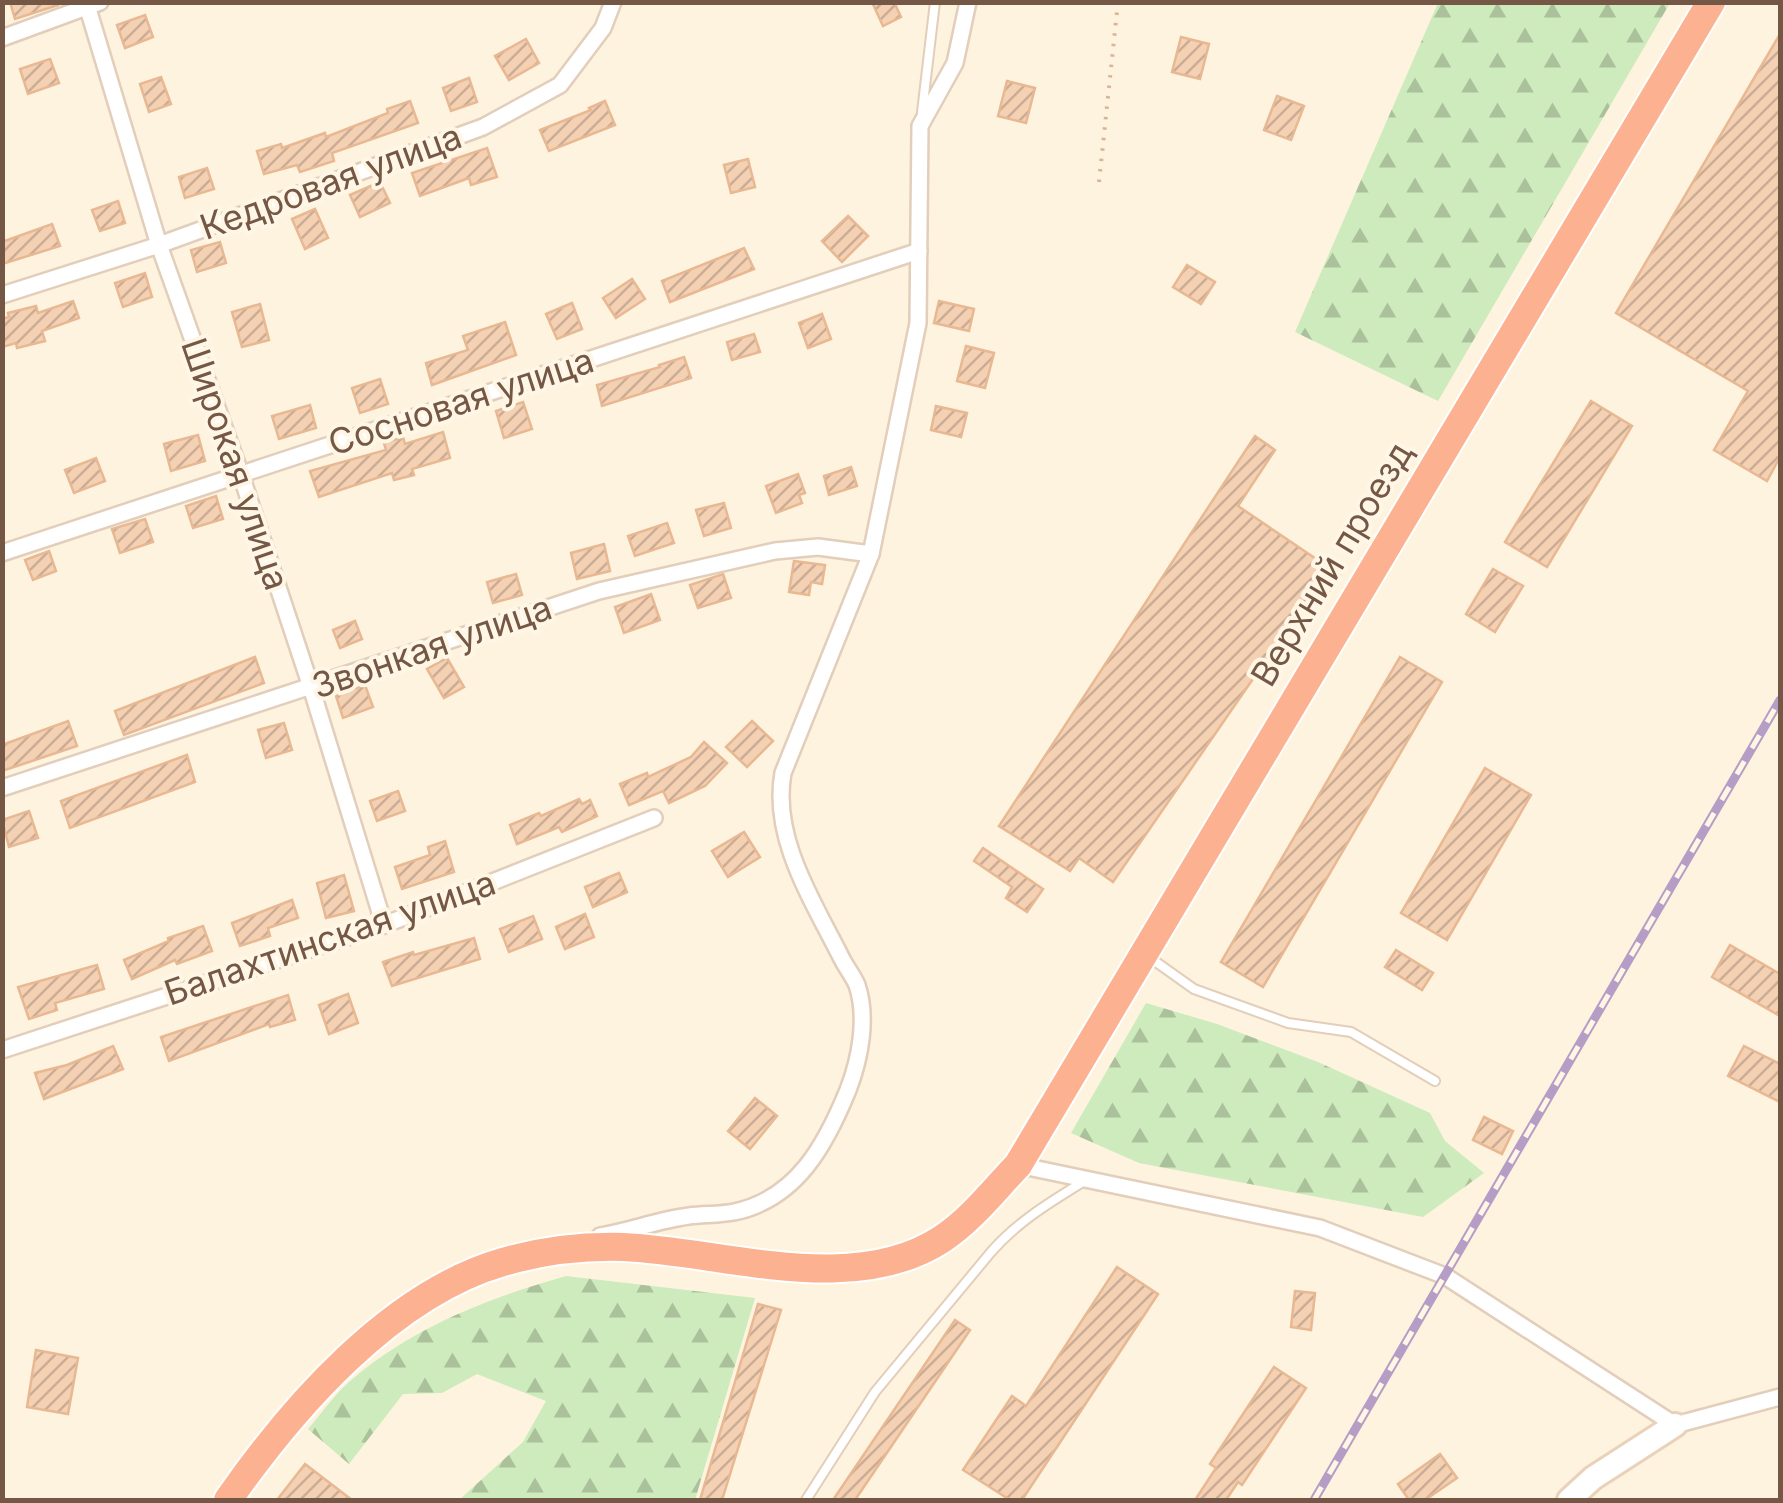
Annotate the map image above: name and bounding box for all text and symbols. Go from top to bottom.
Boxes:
street label: Кедровая улица [194,114,467,248]
street label: Широкая улица [173,332,299,595]
street label: Сосновая улица [323,338,599,464]
street label: Верхний проезд [1242,434,1421,693]
street label: Звонкая улица [306,585,557,707]
street label: Балахтинская улица [159,861,501,1013]

